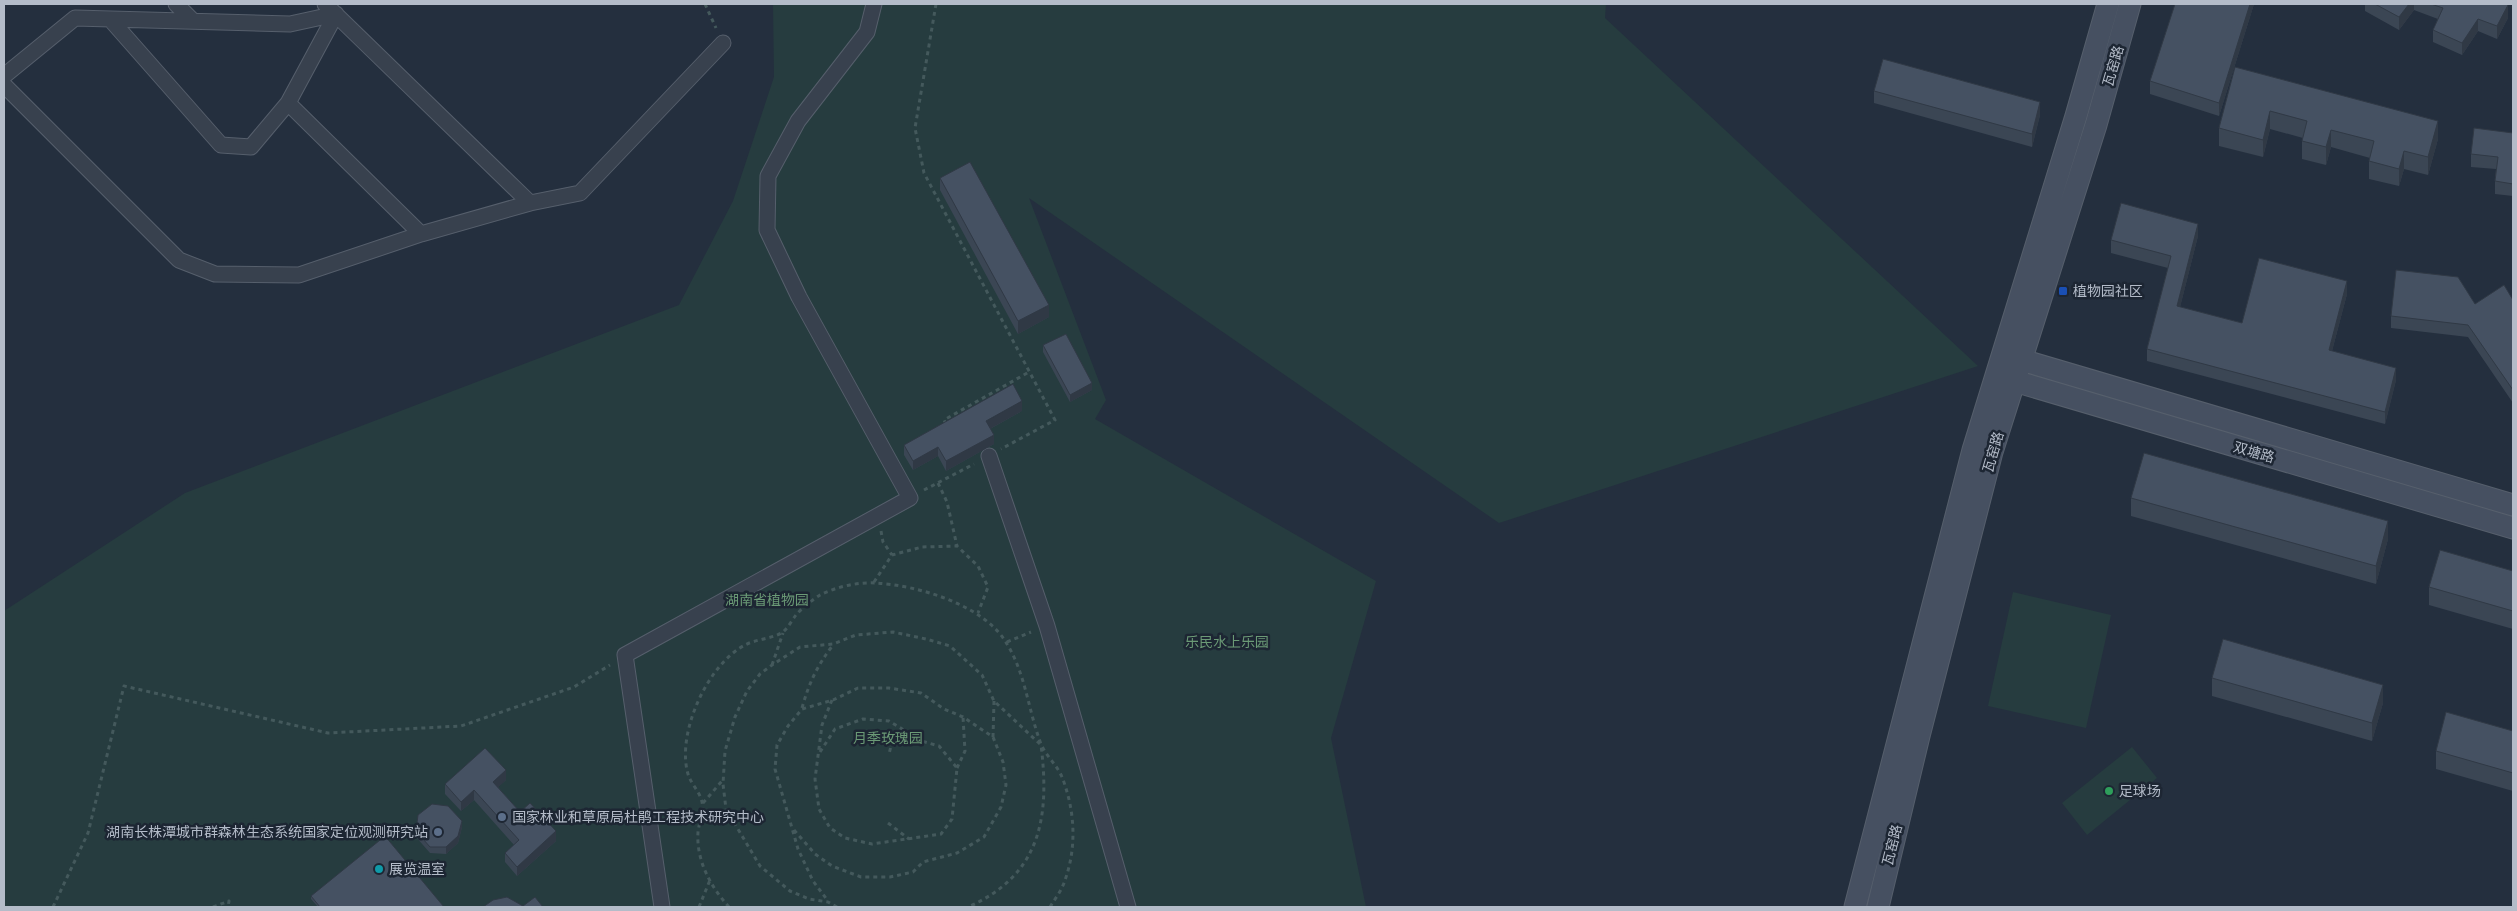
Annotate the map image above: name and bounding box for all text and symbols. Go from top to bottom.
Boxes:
street label: 瓦窑路 [2100,44,2126,88]
place label: 植物园社区 [2073,283,2143,299]
marker: 植物园社区 [2057,285,2069,297]
street label: 瓦窑路 [1980,430,2006,474]
street label: 双塘路 [2232,439,2276,465]
park label: 湖南省植物园 [725,592,809,608]
park label: 乐民水上乐园 [1185,634,1269,650]
park label: 月季玫瑰园 [853,730,923,746]
place label: 足球场 [2119,783,2161,799]
marker: 足球场 [2103,785,2115,797]
place label: 国家林业和草原局杜鹃工程技术研究中心 [512,809,764,825]
marker: 国家林业和草原局杜鹃工程技术研究中心 [496,811,508,823]
street label: 瓦窑路 [1879,823,1905,867]
place label: 湖南长株潭城市群森林生态系统国家定位观测研究站 [106,824,428,840]
marker: 湖南长株潭城市群森林生态系统国家定位观测研究站 [432,826,444,838]
place label: 展览温室 [389,861,445,877]
marker: 展览温室 [373,863,385,875]

